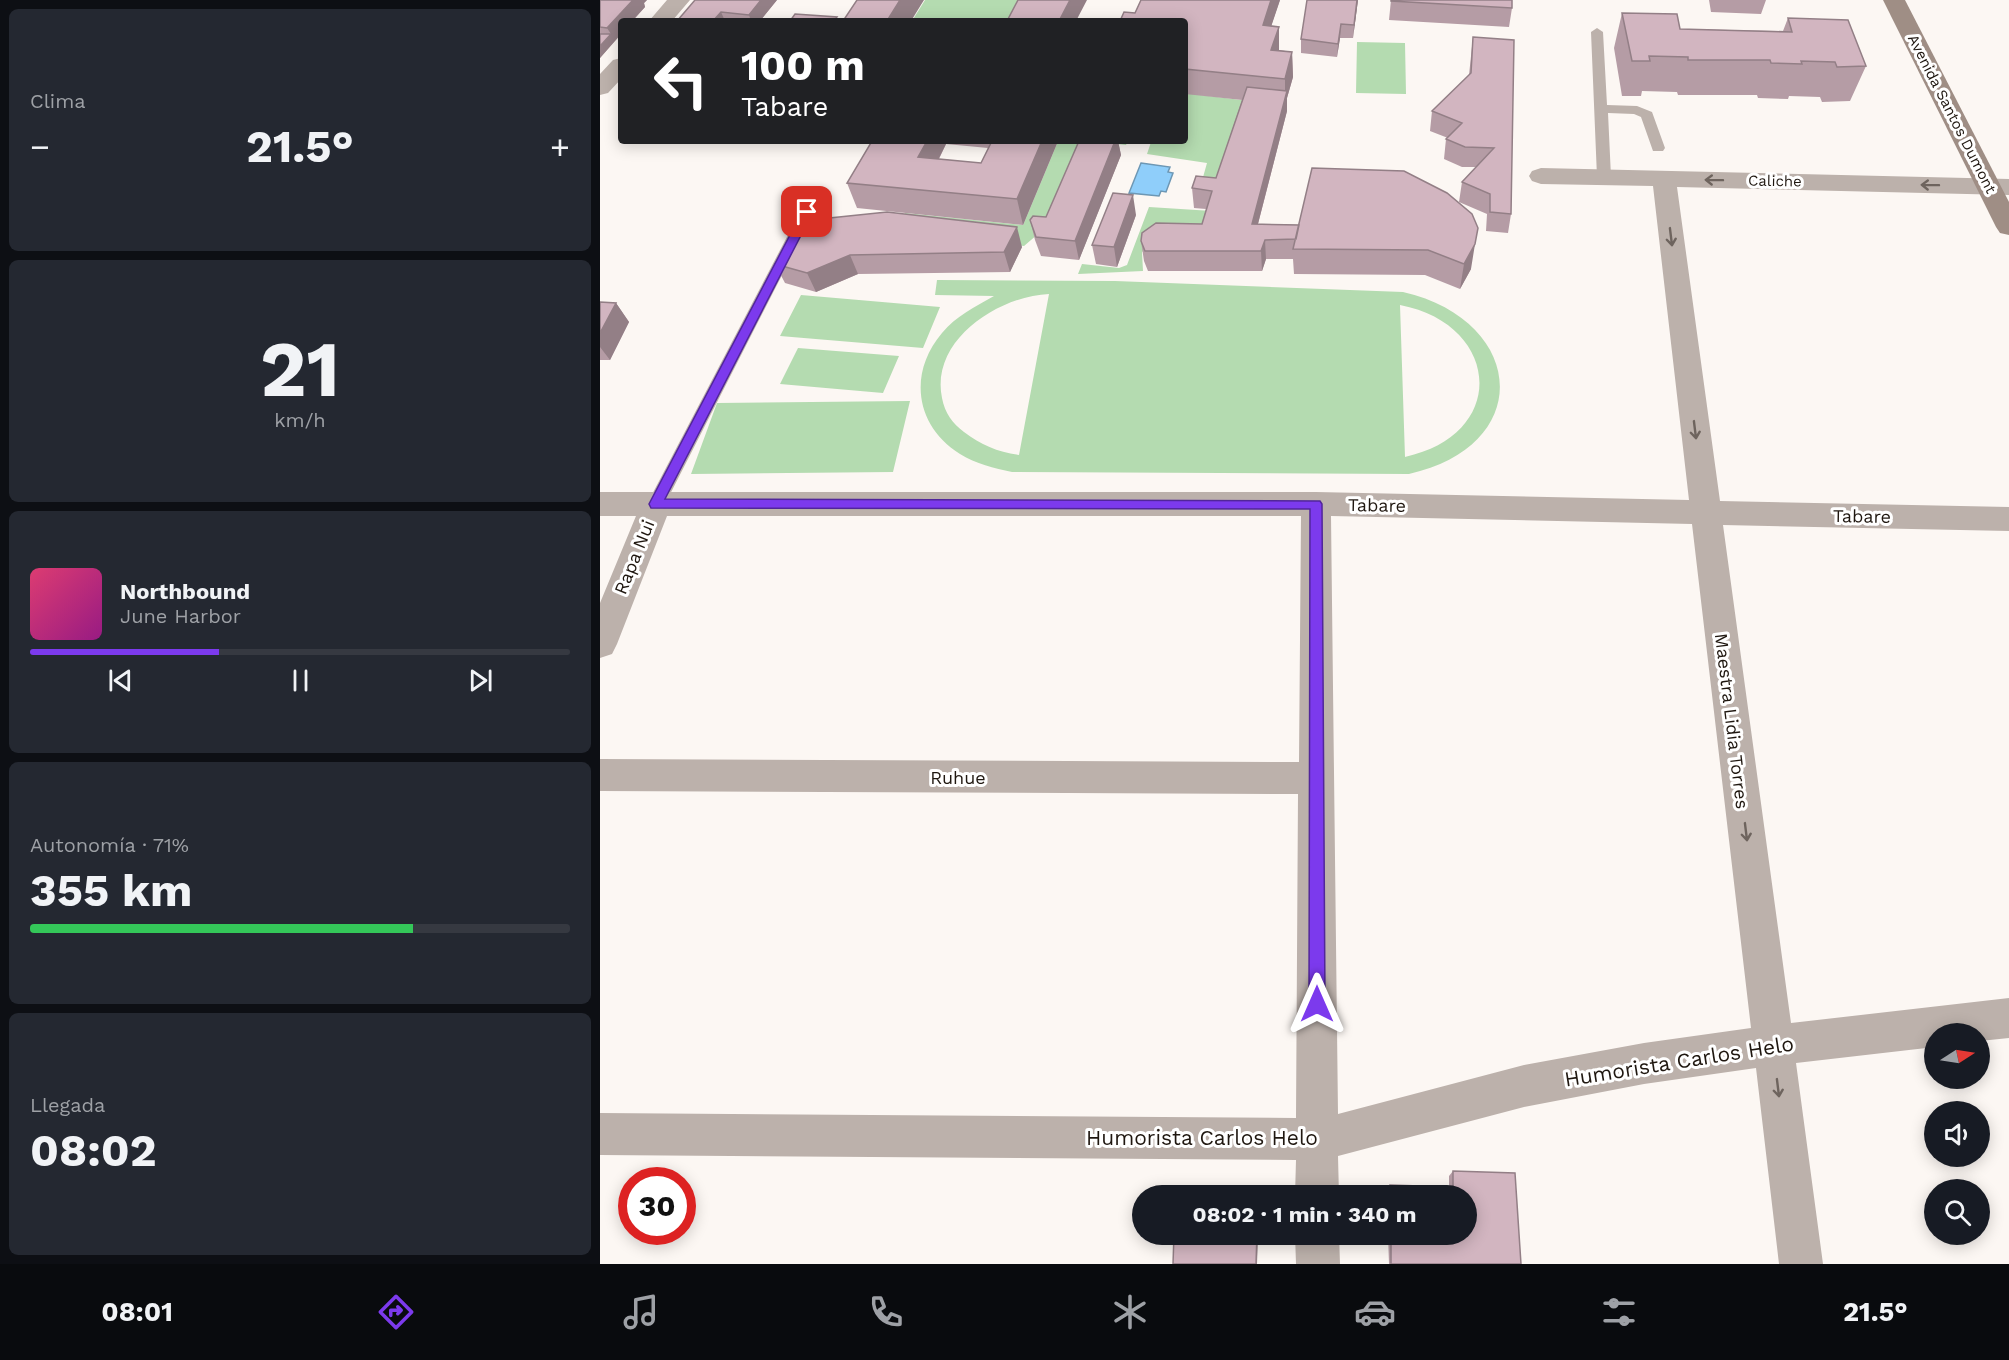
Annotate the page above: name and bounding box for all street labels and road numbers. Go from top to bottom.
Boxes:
street label: Avenida Santos Dumont [1904,31,2000,197]
street label: Caliche [1748,172,1802,190]
street label: Tabare [1348,494,1406,516]
street label: Tabare [1833,505,1891,527]
street label: Rapa Nui [610,517,658,597]
street label: Maestra Lidia Torres [1711,632,1753,810]
street label: Ruhue [930,767,986,788]
street label: Humorista Carlos Helo [1563,1031,1795,1091]
street label: Humorista Carlos Helo [1086,1125,1318,1150]

